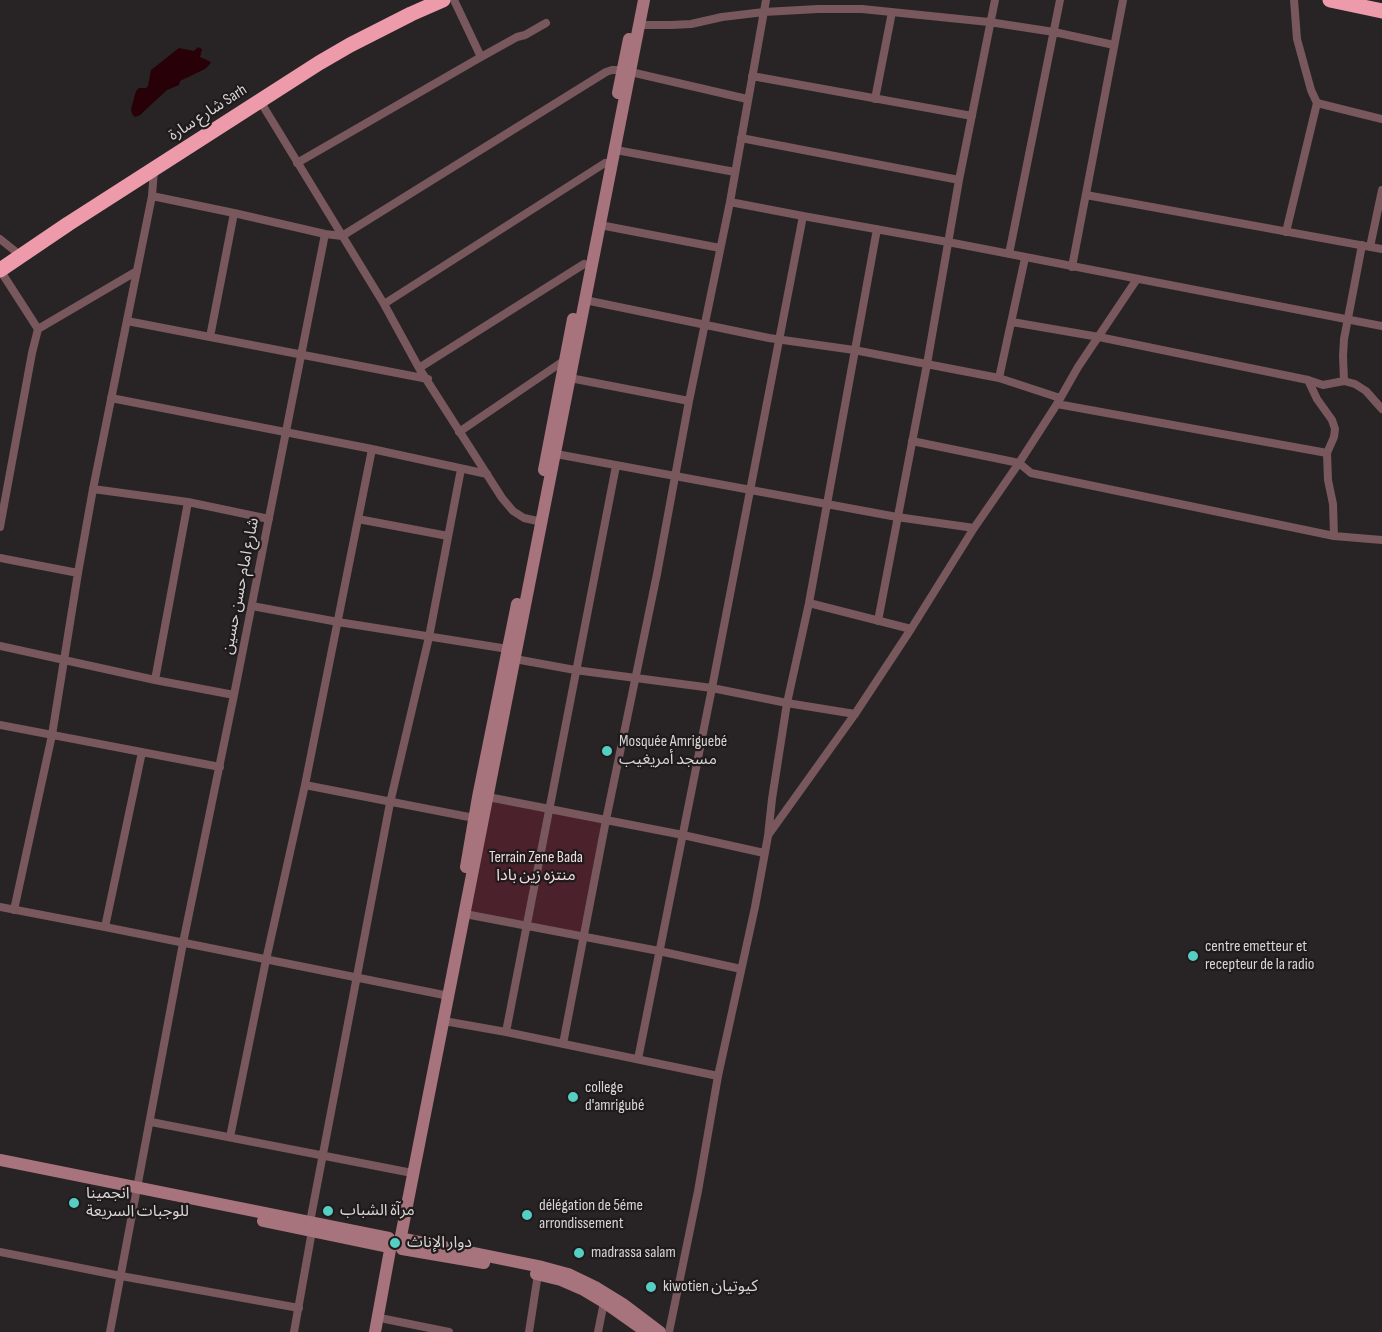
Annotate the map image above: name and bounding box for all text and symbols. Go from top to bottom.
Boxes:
street label: شارع سارة Sarh [165,81,251,145]
street label: شارع امام حسن حسين [218,516,264,656]
place label: Mosquée Amriguebé مسجد أمريغيب [619,732,727,770]
marker: Mosquée Amriguebé مسجد أمريغيب [600,744,614,758]
park label: Terrain Zene Bada منتزه زين بادا [489,848,583,886]
place label: centre emetteur et recepteur de la radio [1205,937,1314,975]
marker: centre emetteur et recepteur de la radio [1186,949,1200,963]
place label: college d'amrigubé [585,1078,644,1116]
marker: college d'amrigubé [566,1090,580,1104]
place label: انجمينا للوجبات السريعة [86,1184,189,1222]
marker: انجمينا للوجبات السريعة [67,1196,81,1210]
place label: délégation de 5éme arrondissement [539,1196,643,1234]
place label: مرآة الشباب [340,1201,415,1221]
marker: مرآة الشباب [321,1204,335,1218]
marker: délégation de 5éme arrondissement [520,1208,534,1222]
place label: دوار الإناث [407,1233,472,1253]
marker: دوار الإناث [388,1236,402,1250]
place label: madrassa salam [591,1243,676,1263]
marker: madrassa salam [572,1246,586,1260]
place label: kiwotien كيوتيان [663,1277,758,1297]
marker: kiwotien كيوتيان [644,1280,658,1294]

